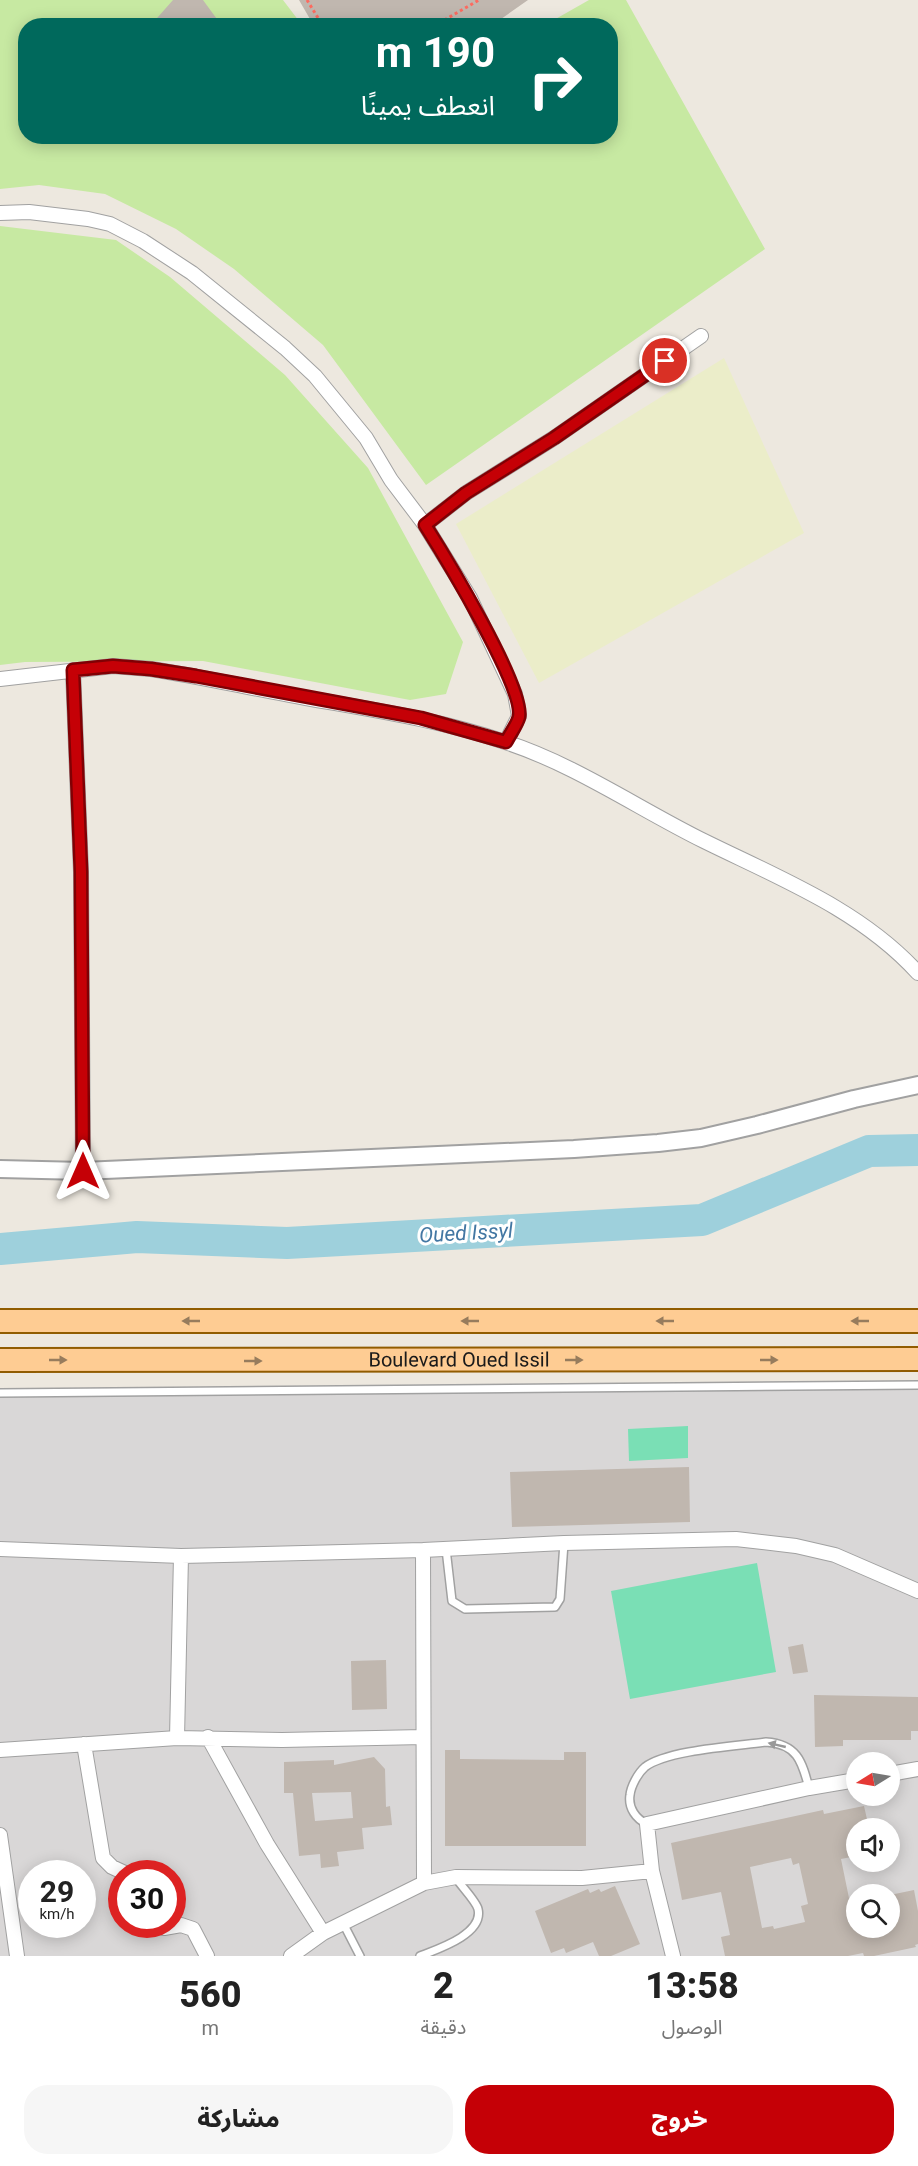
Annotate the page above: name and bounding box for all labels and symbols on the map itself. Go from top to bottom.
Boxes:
pin [639,335,690,386]
position arrow [51,1139,115,1203]
water label: Oued Issyl [419,1219,515,1247]
one-way arrow [181,1316,200,1326]
one-way arrow [460,1316,479,1326]
one-way arrow [655,1316,674,1326]
one-way arrow [850,1316,869,1326]
street label: Boulevard Oued Issil [368,1347,550,1372]
one-way arrow [49,1355,68,1365]
one-way arrow [565,1355,584,1365]
one-way arrow [760,1355,779,1365]
one-way arrow [244,1356,263,1366]
one-way arrow [768,1739,786,1749]
north arrow [846,1752,900,1806]
speed limit sign: 30 [108,1860,186,1938]

